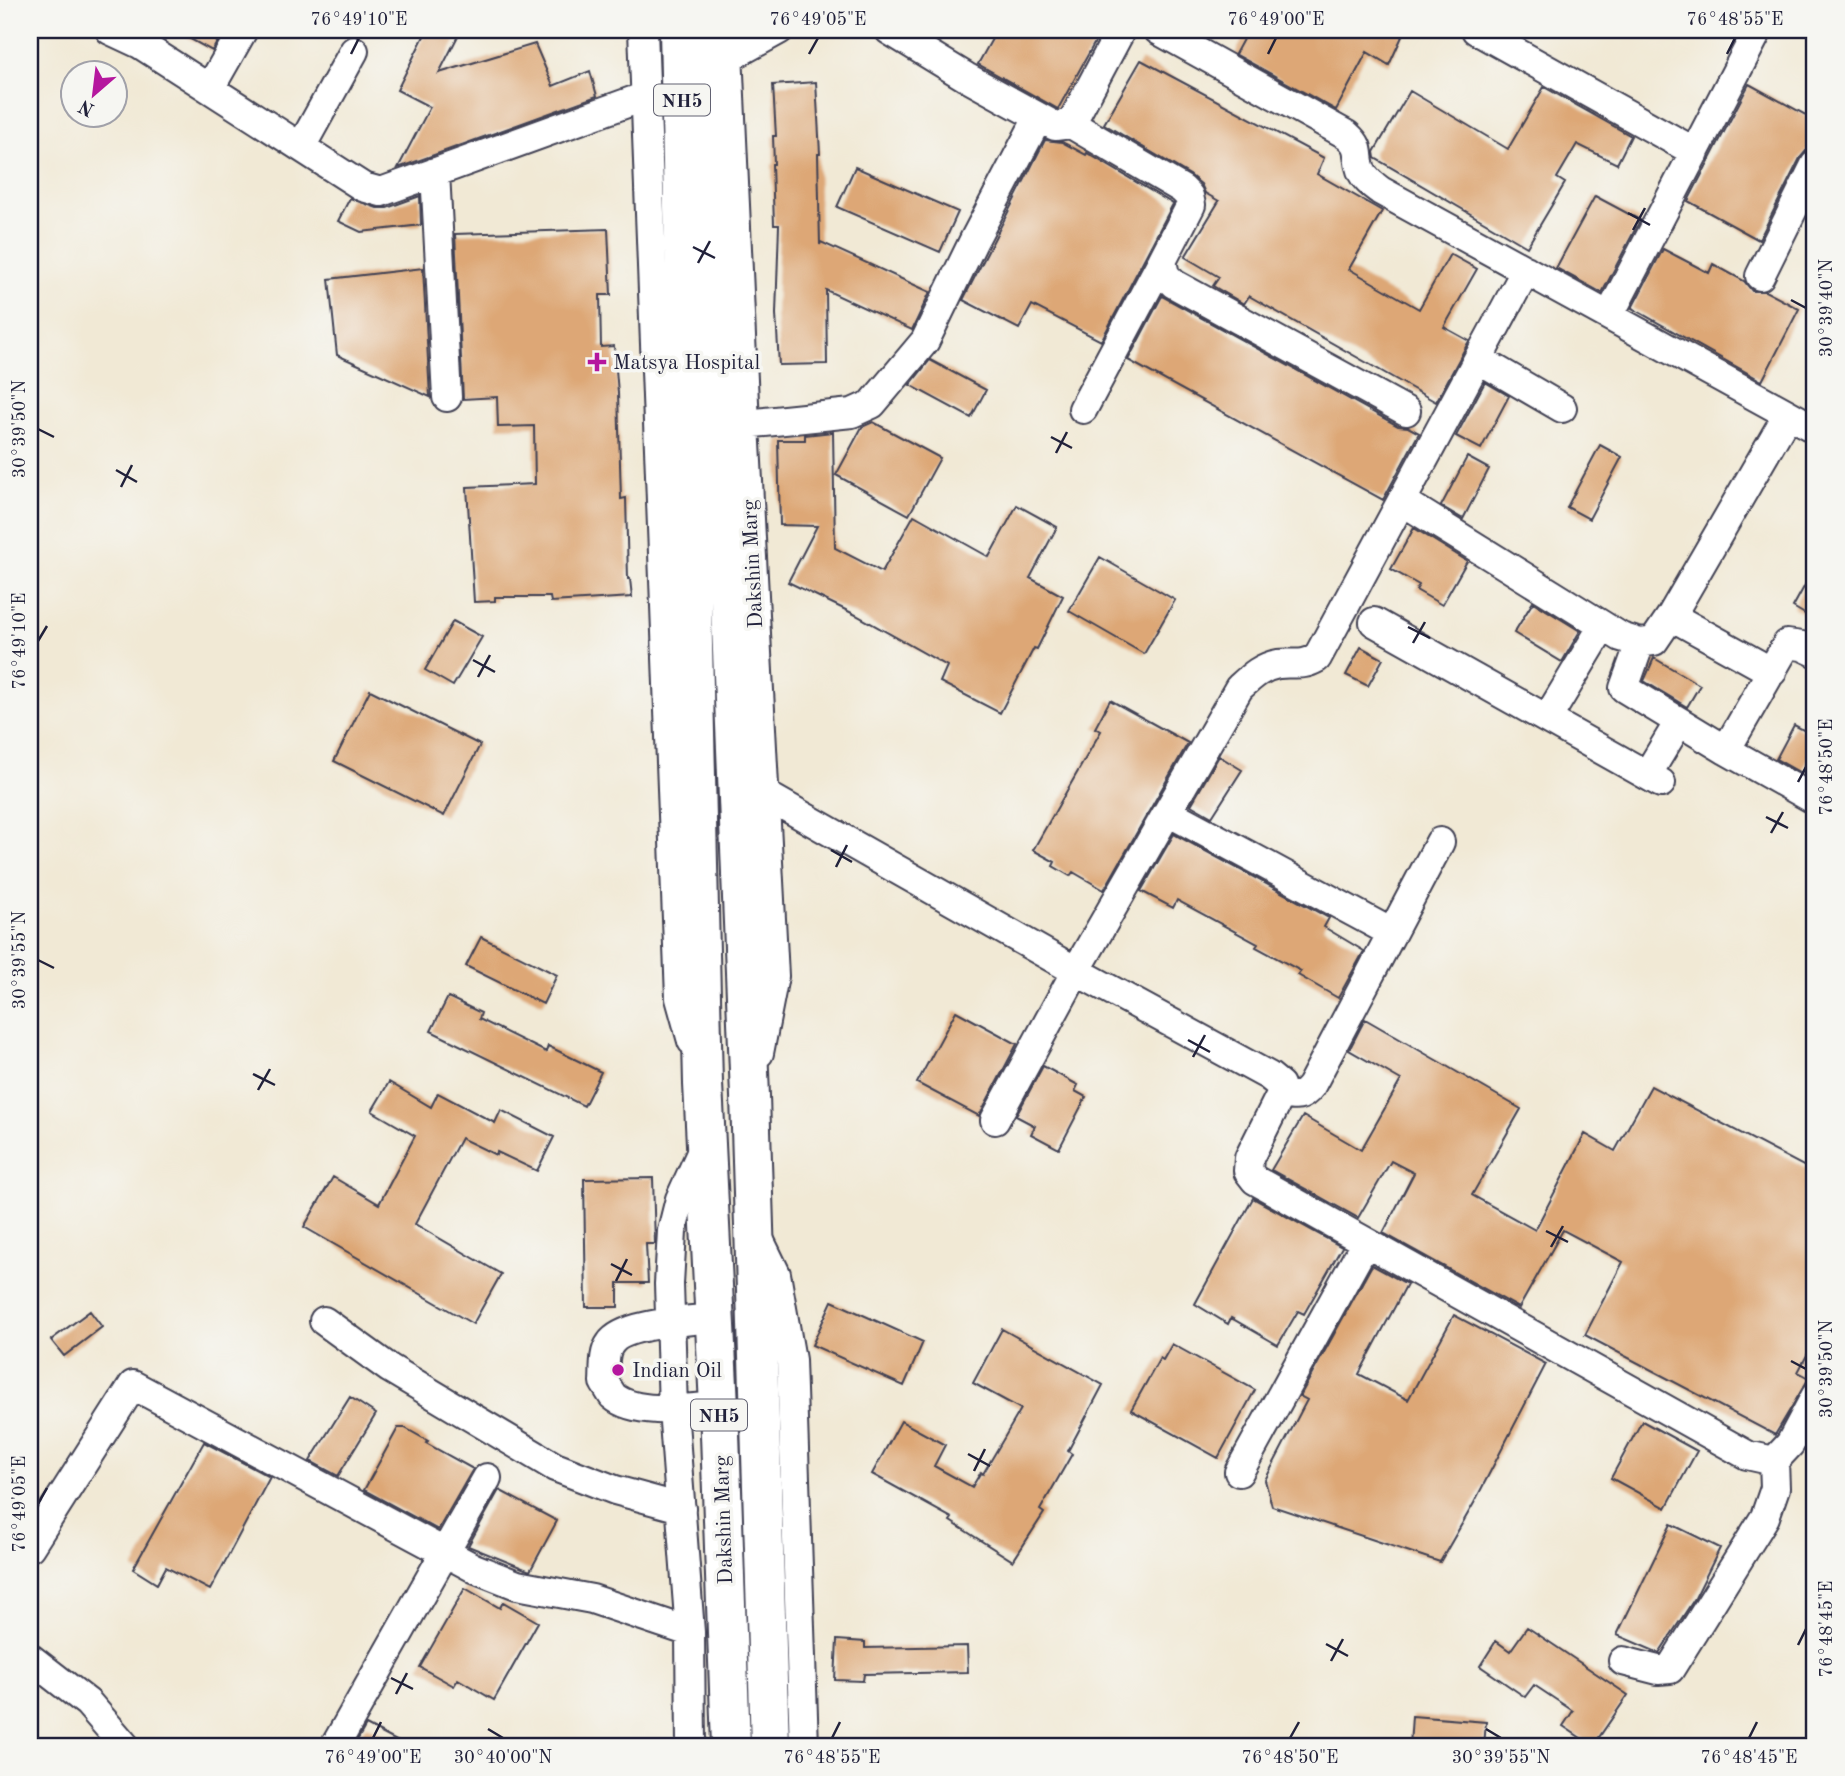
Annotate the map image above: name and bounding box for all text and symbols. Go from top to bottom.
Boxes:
text: 76°49'10"E [311,11,407,29]
text: 76°49'05"E [770,11,866,29]
text: 76°49'00"E [1228,11,1324,29]
text: 76°48'55"E [1687,11,1783,29]
north arrow [60,60,130,130]
road number: NH5 [654,85,710,116]
text: N [76,95,98,119]
text: 30°39'40"N [1818,259,1836,357]
marker: Matsya Hospital [587,352,607,372]
place label: Matsya Hospital [613,353,760,374]
text: 30°39'50"N [11,380,29,478]
street label: Dakshin Marg [740,498,767,629]
text: 76°49'10"E [11,593,29,689]
text: 76°48'50"E [1818,719,1836,815]
text: 30°39'55"N [11,911,29,1009]
text: 30°39'50"N [1818,1320,1836,1418]
place label: Indian Oil [632,1361,722,1382]
marker: Indian Oil [610,1362,626,1378]
road number: NH5 [691,1400,747,1430]
street label: Dakshin Marg [712,1454,737,1585]
text: 76°49'05"E [11,1456,29,1552]
text: 76°48'45"E [1818,1581,1836,1677]
text: 76°49'00"E [325,1749,421,1767]
text: 30°40'00"N [454,1749,552,1767]
text: 76°48'55"E [784,1749,880,1767]
text: 76°48'50"E [1242,1749,1338,1767]
text: 30°39'55"N [1452,1749,1550,1767]
text: 76°48'45"E [1701,1749,1797,1767]

